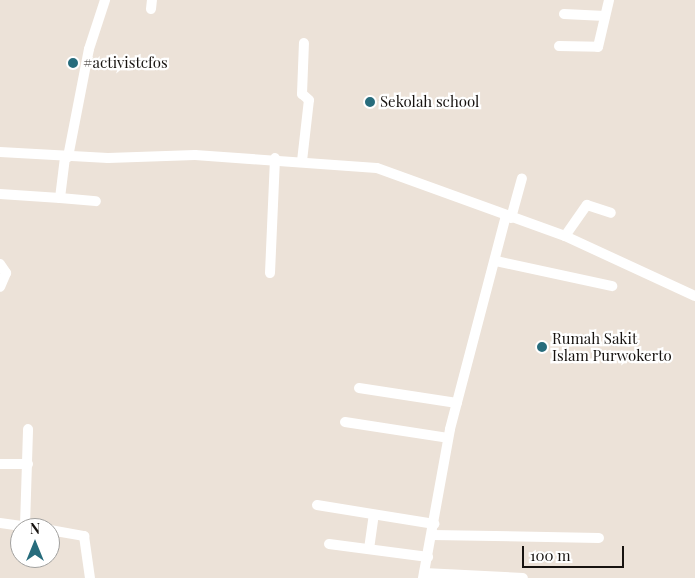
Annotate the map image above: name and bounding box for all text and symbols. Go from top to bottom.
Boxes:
place label: #activistcfos [83,54,168,72]
marker: #activistcfos [67,57,79,69]
place label: Sekolah school [380,93,479,111]
marker: Sekolah school [364,96,376,108]
place label: Rumah Sakit Islam Purwokerto [552,329,672,364]
marker: Rumah Sakit Islam Purwokerto [536,341,548,353]
north arrow [10,518,60,568]
text: N [30,519,40,538]
scale bar [525,536,628,568]
text: 100 m [530,545,571,565]

